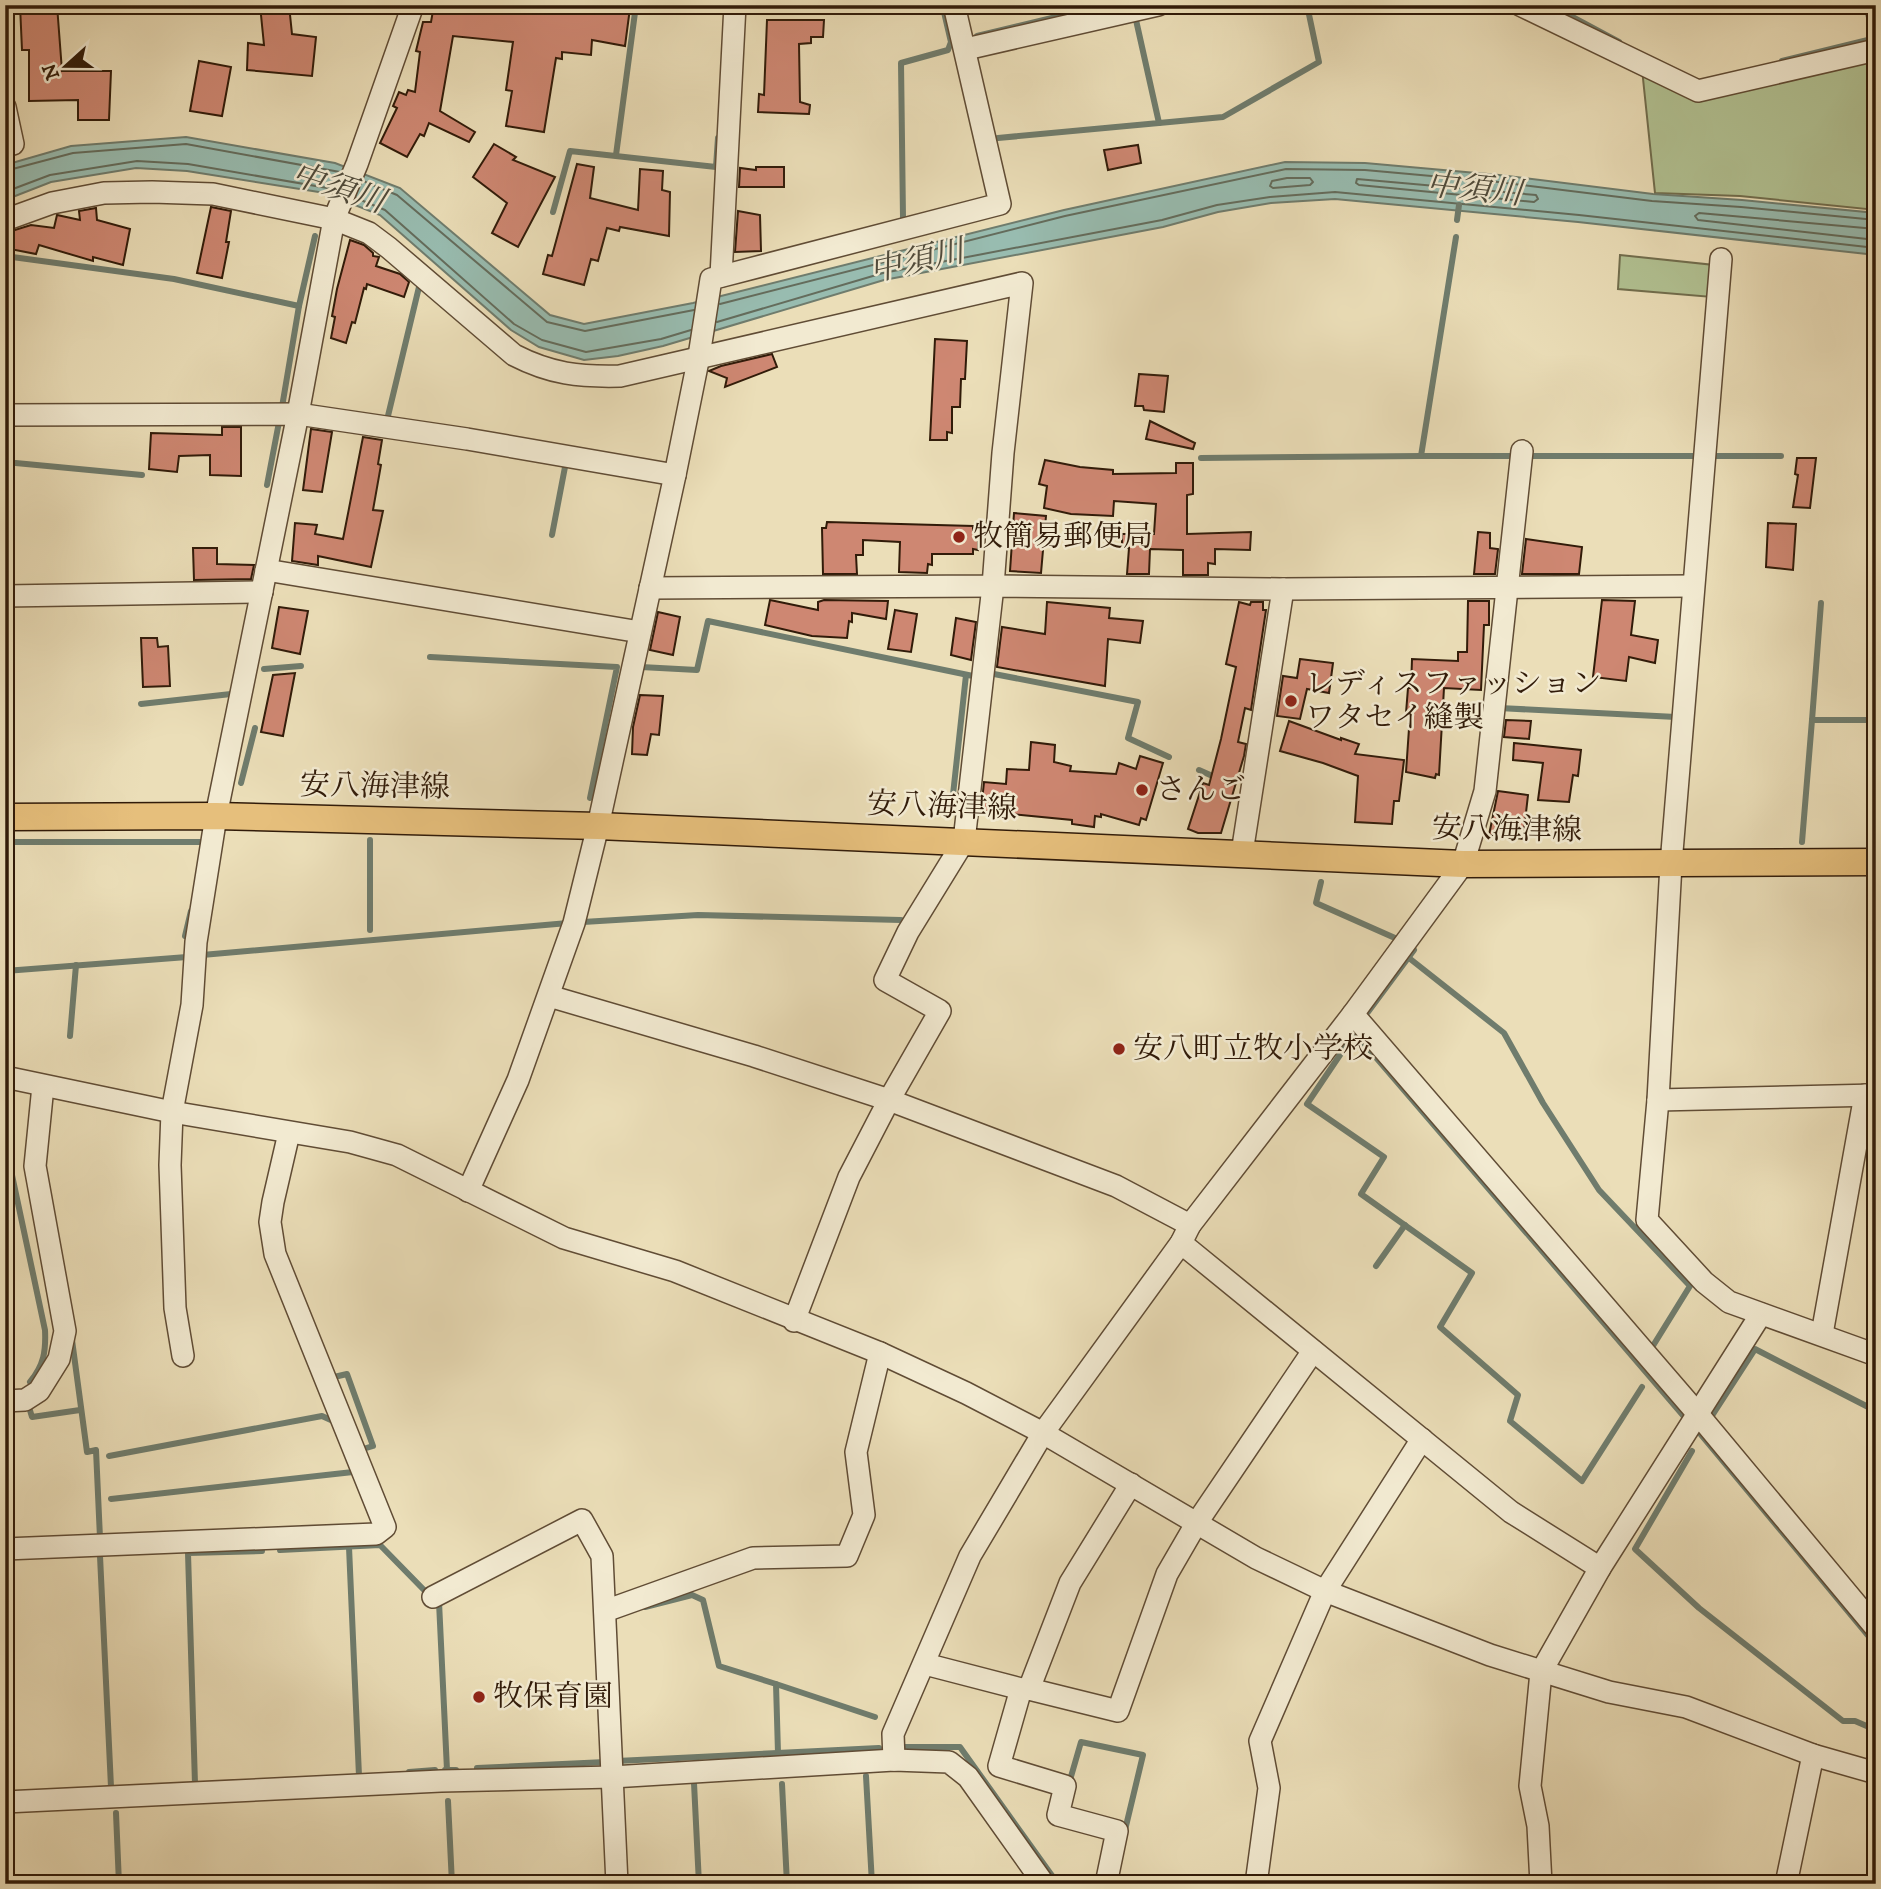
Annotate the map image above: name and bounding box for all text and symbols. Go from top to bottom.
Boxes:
north arrow [32,32,102,102]
text: N [38,60,65,83]
water label: 中須川 [286,155,393,224]
water label: 中須川 [1424,165,1527,215]
water label: 中須川 [866,231,971,292]
place label: 牧簡易郵便局 [973,519,1153,556]
marker: 牧簡易郵便局 [951,529,967,545]
place label: レディスファッション ワタセイ縫製 [1305,666,1601,737]
marker: レディスファッション ワタセイ縫製 [1283,693,1299,709]
street label: 安八海津線 [300,767,450,807]
place label: さんご [1156,772,1246,809]
marker: さんご [1134,782,1150,798]
street label: 安八海津線 [866,786,1018,828]
street label: 安八海津線 [1432,810,1582,850]
place label: 安八町立牧小学校 [1133,1031,1373,1068]
marker: 安八町立牧小学校 [1111,1041,1127,1057]
place label: 牧保育園 [493,1679,613,1716]
marker: 牧保育園 [471,1689,487,1705]

